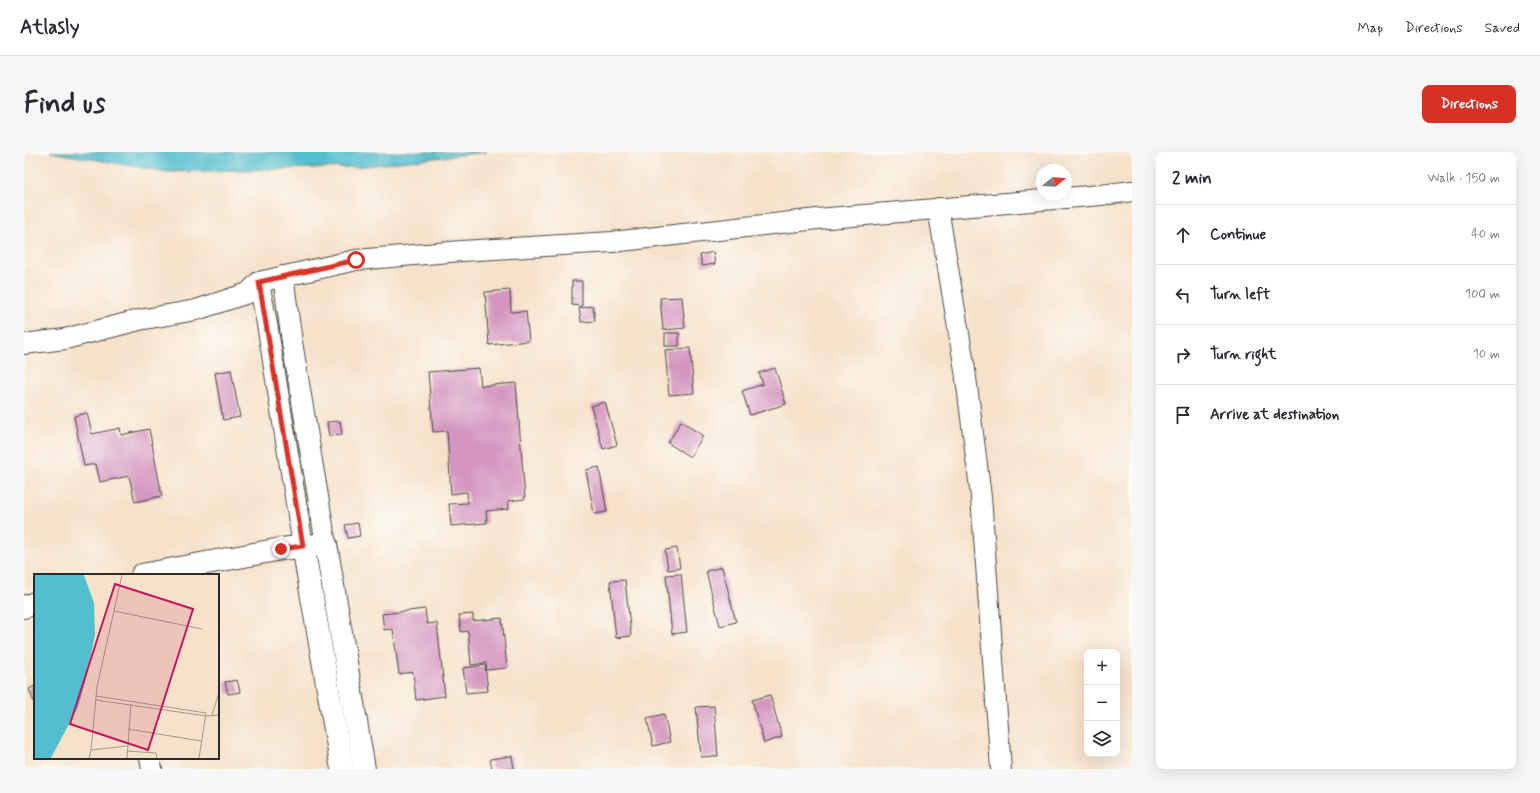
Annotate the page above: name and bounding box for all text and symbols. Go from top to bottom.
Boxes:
text: Atlasly [20,15,79,40]
text: Map [1357,19,1383,37]
text: Directions [1405,19,1463,37]
text: Saved [1485,19,1520,37]
button: Directions [1422,85,1516,123]
text: Find us [24,86,105,123]
north arrow [1036,164,1072,200]
text: 2 min [1172,167,1212,189]
text: Walk · 150 m [1427,170,1500,187]
icon: ahead [1172,224,1194,246]
text: Continue [1210,225,1266,245]
text: 40 m [1471,226,1500,243]
route start [347,251,365,269]
icon: left [1172,284,1194,306]
text: Turn left [1210,285,1270,305]
text: 100 m [1465,286,1500,303]
icon: right [1172,344,1194,366]
text: Turn right [1210,345,1277,365]
text: 10 m [1473,346,1500,363]
icon: arrive [1172,404,1194,426]
text: Arrive at destination [1210,405,1339,425]
route end [272,540,290,558]
inset map [34,574,219,759]
map controls [1084,649,1120,757]
button: + [1084,649,1120,685]
button: − [1084,685,1120,721]
button: layers [1084,721,1120,757]

